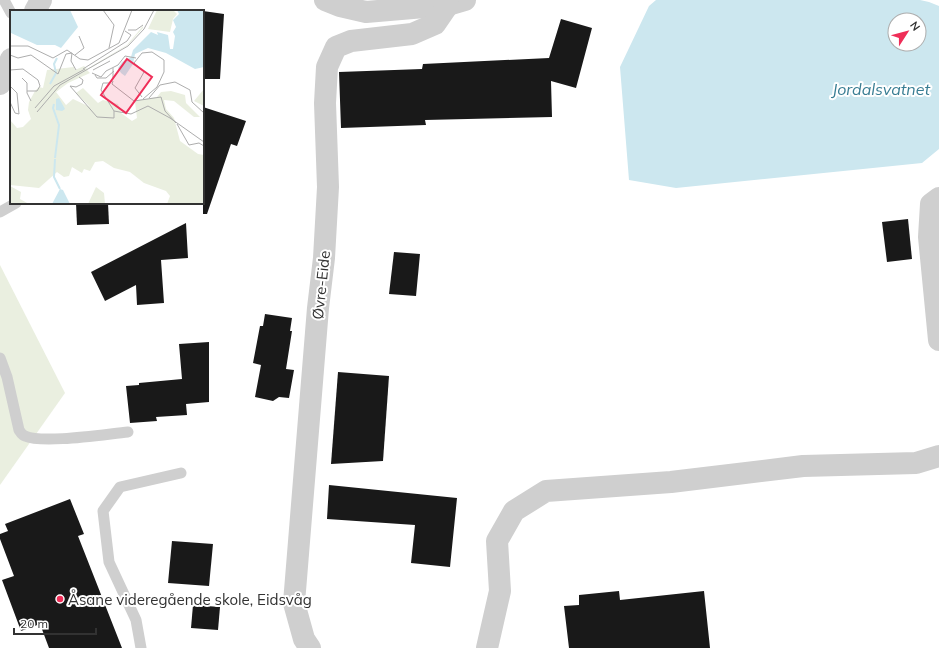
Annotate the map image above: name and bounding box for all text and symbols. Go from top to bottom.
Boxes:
inset map [10,10,204,204]
north arrow [887,12,927,52]
text: N [907,19,923,34]
water label: Jordalsvatnet [830,79,930,99]
street label: Øvre-Eide [308,250,334,320]
place label: Åsane videregående skole, Eidsvåg [68,589,312,609]
marker: Åsane videregående skole, Eidsvåg [55,594,65,604]
scale bar [14,610,96,636]
text: 20 m [20,616,48,631]

